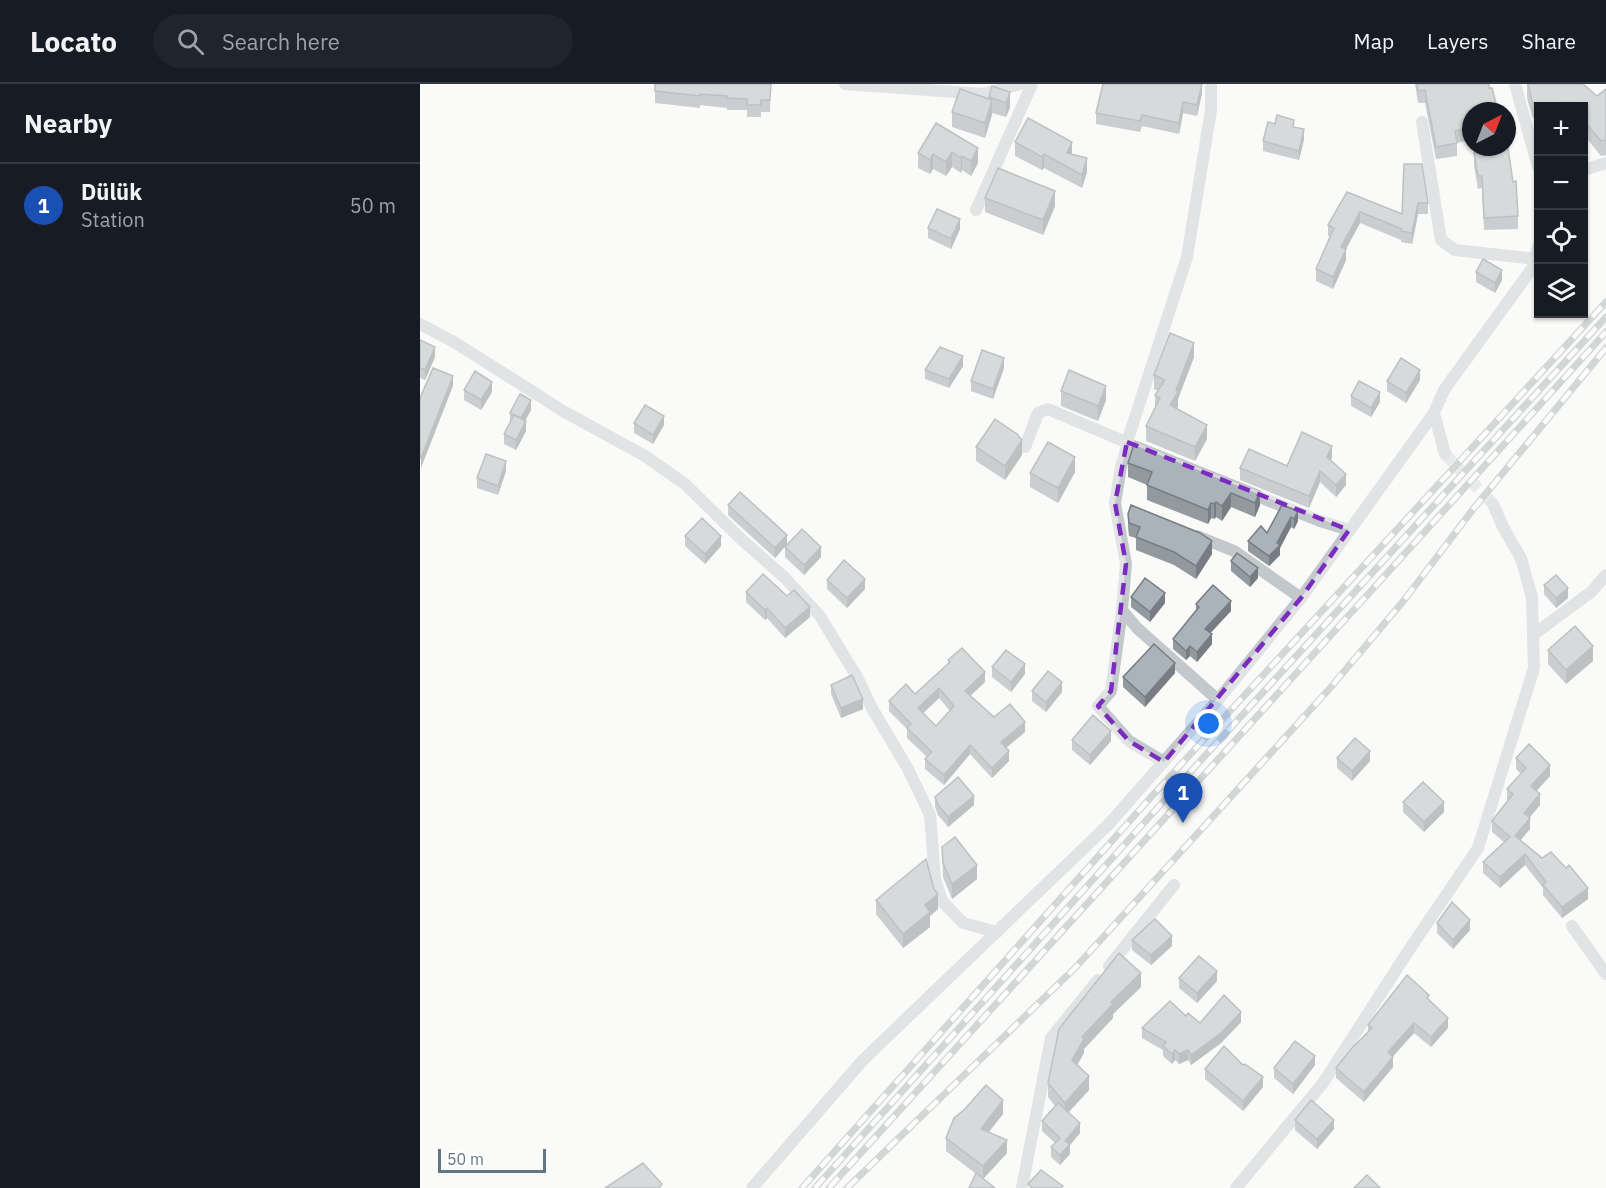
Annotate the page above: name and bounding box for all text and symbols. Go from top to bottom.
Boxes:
search box [153,14,573,68]
text: Locato [30,23,117,60]
icon: search [174,25,207,58]
text: Search here [222,27,340,56]
text: Map [1354,27,1394,55]
text: Layers [1427,27,1489,55]
text: Share [1522,27,1576,55]
north arrow [1462,102,1516,156]
map controls [1534,102,1588,318]
button: + [1534,102,1588,156]
text: Nearby [24,106,112,140]
button: − [1534,156,1588,210]
text: Dülük [81,177,142,206]
text: 1 [38,192,50,219]
text: 50 m [350,192,396,219]
text: Station [81,206,145,233]
button: locate [1534,210,1588,264]
button: layers [1534,264,1588,318]
your location [1194,709,1223,738]
pin: 1 [1164,774,1203,823]
scale bar [438,1146,546,1174]
text: 50 m [447,1149,484,1169]

